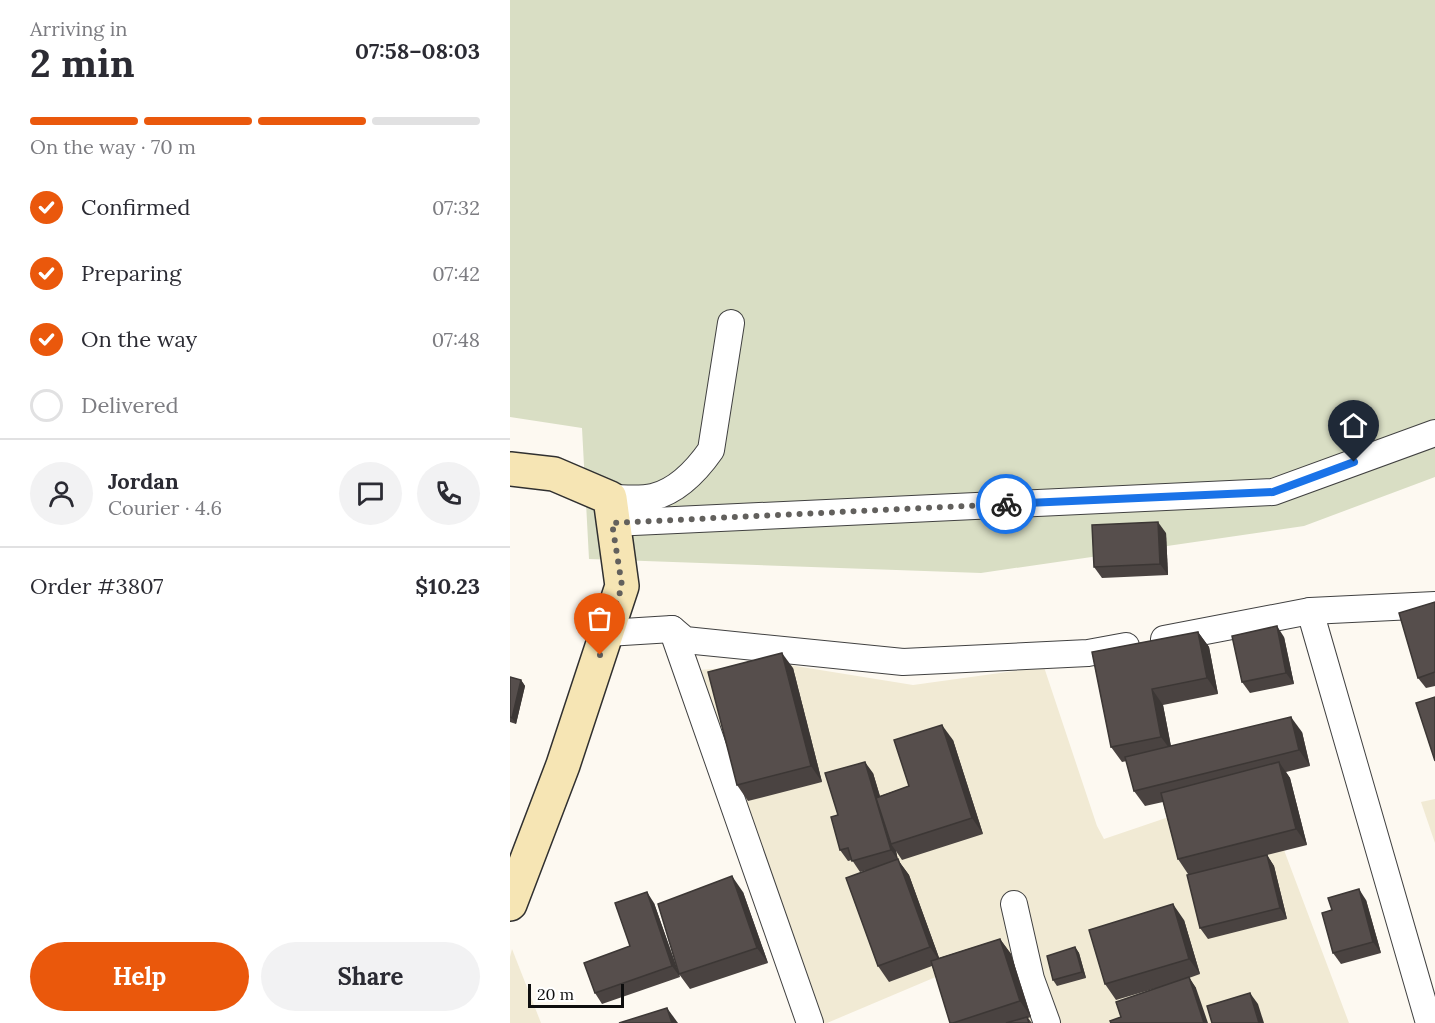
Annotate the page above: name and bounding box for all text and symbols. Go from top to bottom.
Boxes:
text: Arriving in [30,16,127,41]
text: 07:58–08:03 [355,37,480,65]
text: 2 min [30,38,135,88]
text: On the way · 70 m [30,134,196,159]
icon: check [30,191,63,224]
text: Confirmed [81,193,190,221]
text: 07:32 [432,195,480,220]
icon: check [30,257,63,290]
text: Preparing [81,259,181,287]
text: 07:42 [432,261,480,286]
icon: check [30,323,63,356]
text: On the way [81,325,197,353]
text: 07:48 [432,327,480,352]
text: Delivered [81,391,179,419]
pin [1328,400,1379,462]
icon: home [1337,409,1370,442]
button: person [30,462,93,525]
button: chat [339,462,402,525]
button: phone [417,462,480,525]
text: Jordan [108,467,179,495]
courier [976,474,1036,534]
icon: bike [990,488,1023,521]
text: Courier · 4.6 [108,495,222,520]
text: Order #3807 [30,572,163,600]
text: $10.23 [415,572,480,600]
pin [574,593,625,655]
icon: bag [583,602,616,635]
button: Help [30,942,249,1011]
button: Share [261,942,480,1011]
scale bar [528,981,624,1008]
text: 20 m [537,984,574,1004]

